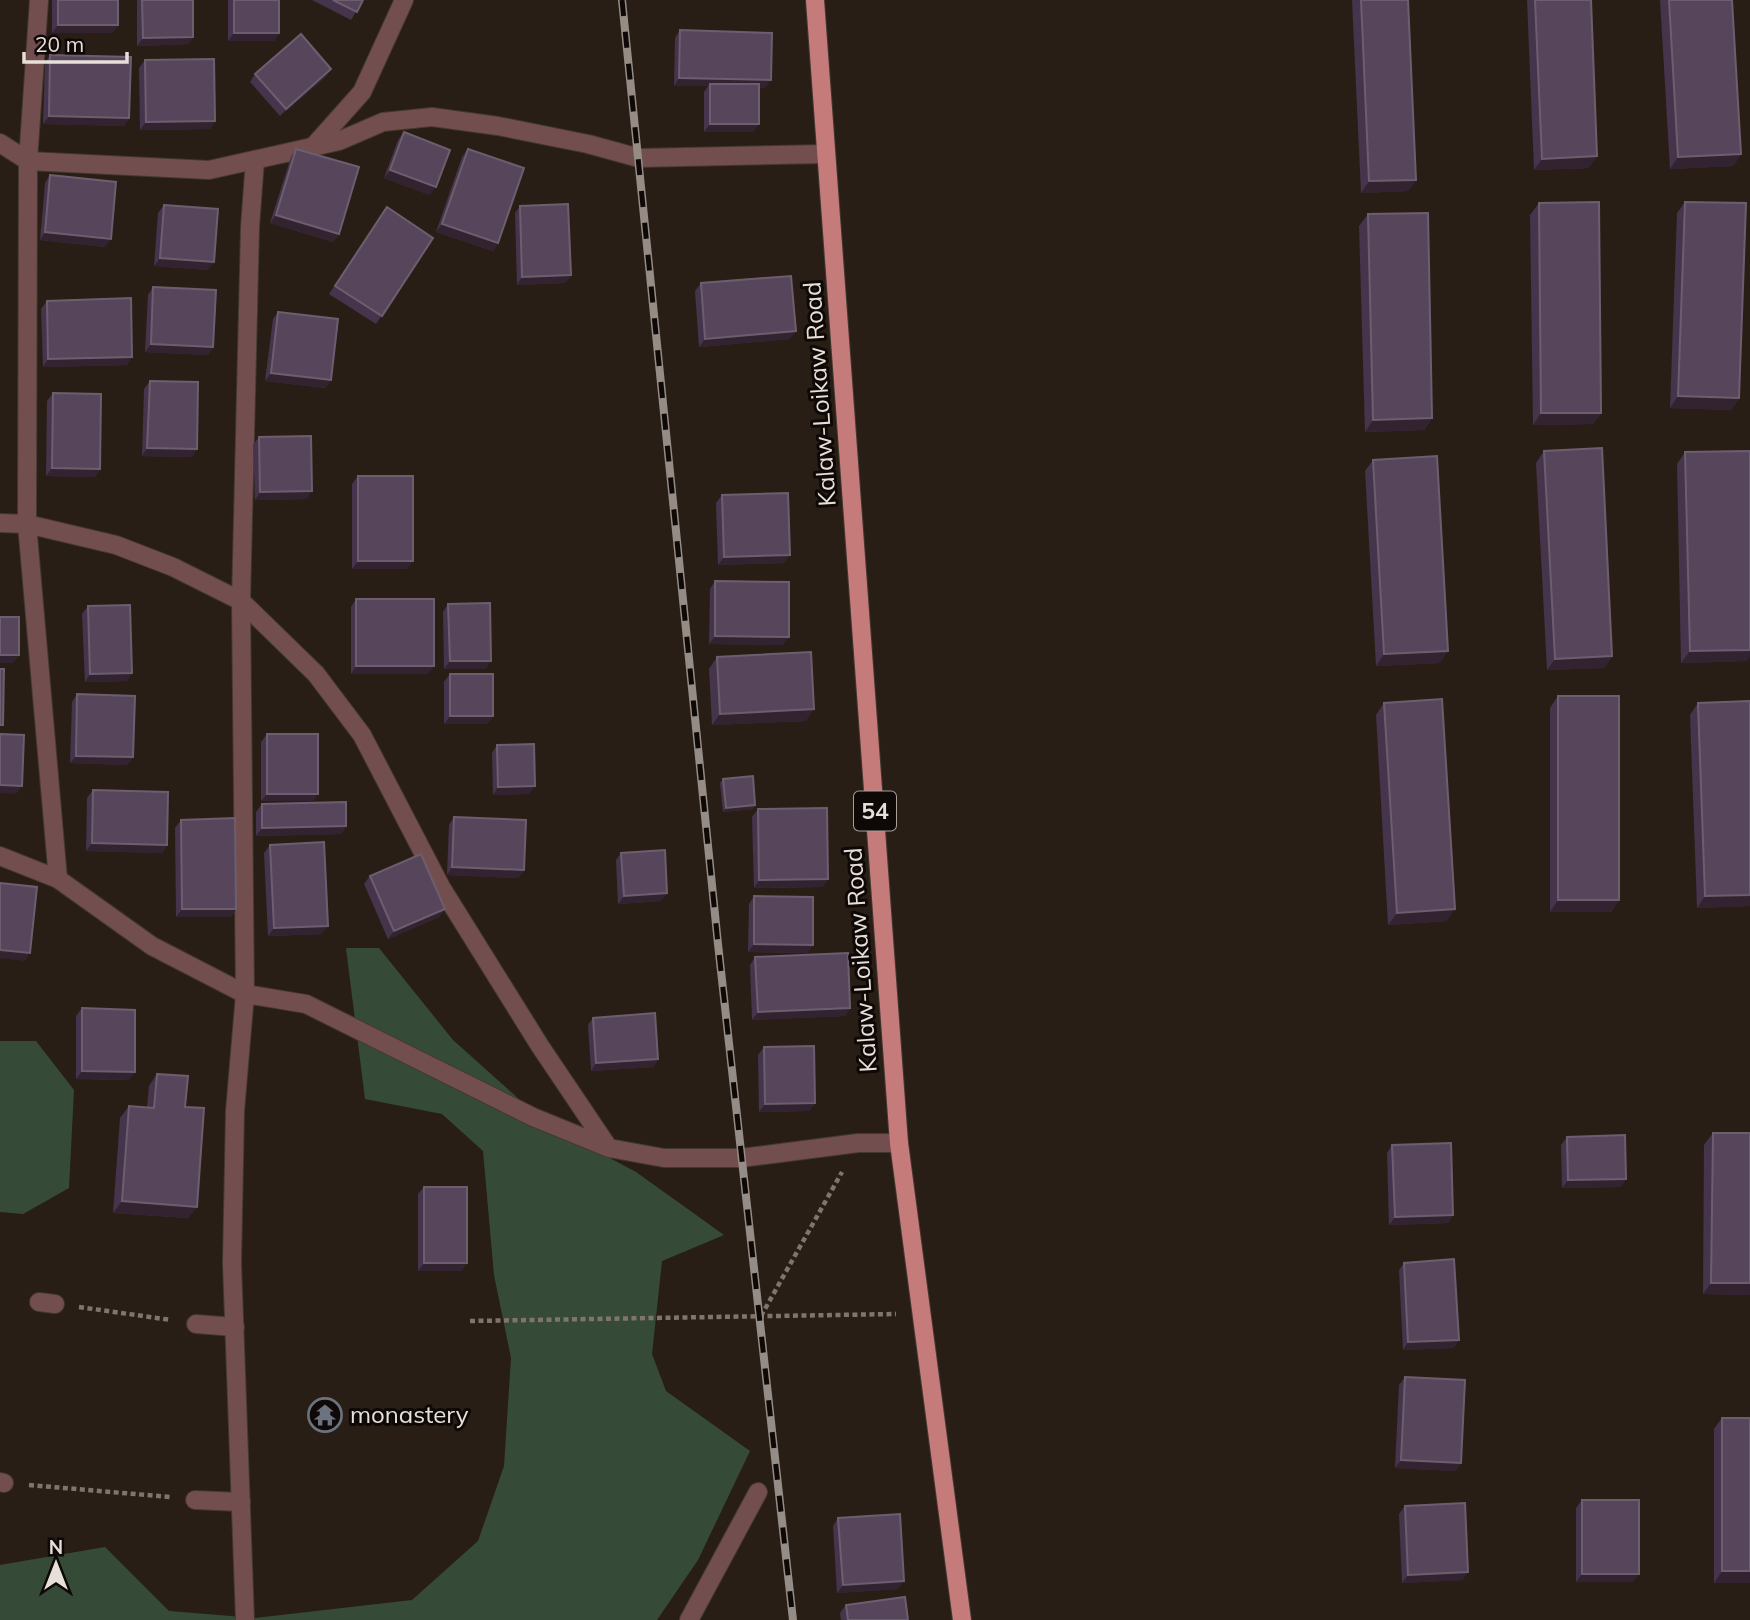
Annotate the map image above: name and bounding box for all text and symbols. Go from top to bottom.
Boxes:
scale bar [24,21,128,65]
text: 20 m [35,31,84,57]
street label: Kalaw-Loikaw Road [796,281,842,507]
road number: 54 [854,792,896,831]
street label: Kalaw-Loikaw Road [837,847,883,1073]
temple icon: monastery [306,1396,344,1434]
place label: monastery [350,1399,469,1429]
north arrow [21,1529,91,1599]
text: N [49,1535,63,1559]

